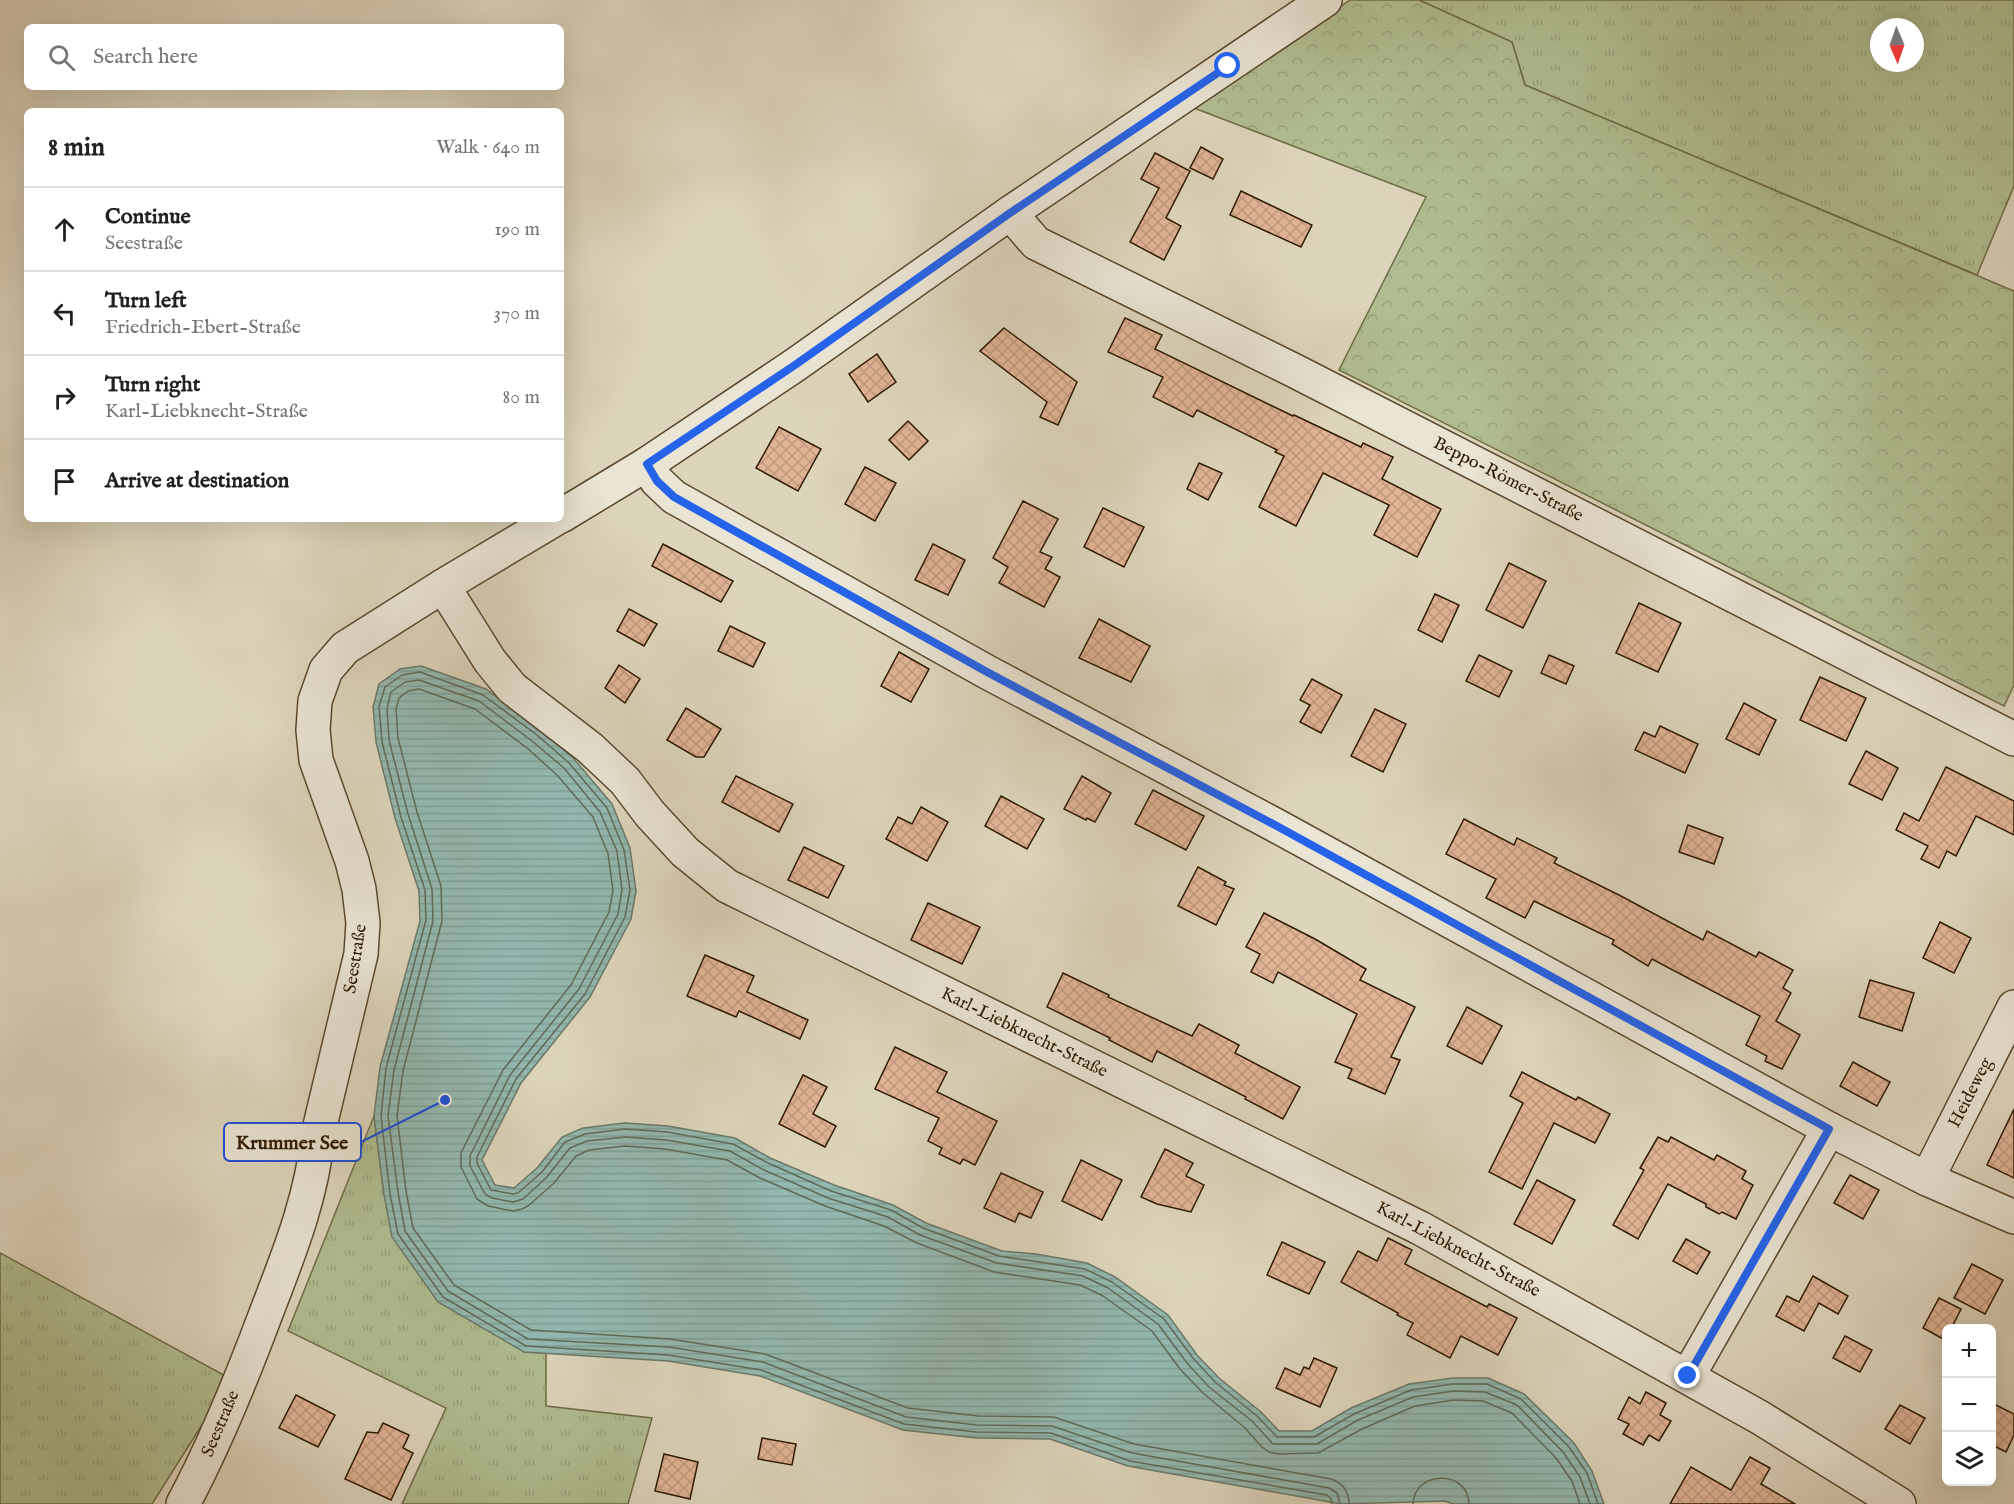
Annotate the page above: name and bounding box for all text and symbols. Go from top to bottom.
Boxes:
north arrow [1870,18,1924,72]
search box [24,24,564,90]
icon: search [45,41,78,74]
text: Search here [93,43,198,71]
route start [1214,52,1240,78]
text: 8 min [48,131,105,164]
text: Walk · 640 m [436,135,540,160]
text: Continue [105,203,191,231]
icon: ahead [48,213,81,246]
text: 190 m [494,217,540,242]
text: Seestraße [105,231,183,256]
text: Turn left [105,287,187,315]
icon: left [48,297,81,330]
text: 370 m [494,301,540,326]
text: Friedrich-Ebert-Straße [105,315,301,340]
text: Turn right [105,371,200,399]
icon: right [48,381,81,414]
text: 80 m [503,385,540,410]
text: Karl-Liebknecht-Straße [105,399,308,424]
street label: Beppo-Römer-Straße [1429,432,1587,528]
icon: arrive [48,465,81,498]
text: Arrive at destination [105,467,289,495]
street label: Seestraße [339,923,373,995]
street label: Karl-Liebknecht-Straße [937,983,1111,1083]
street label: Heideweg [1944,1054,1999,1132]
callout: Krummer See [224,1123,361,1161]
text: Krummer See [236,1131,349,1156]
street label: Karl-Liebknecht-Straße [1372,1197,1544,1303]
map controls [1942,1324,1996,1486]
button: + [1942,1324,1996,1378]
route end [1674,1362,1700,1388]
button: − [1942,1378,1996,1432]
street label: Seestraße [197,1387,245,1461]
button: layers [1942,1432,1996,1486]

